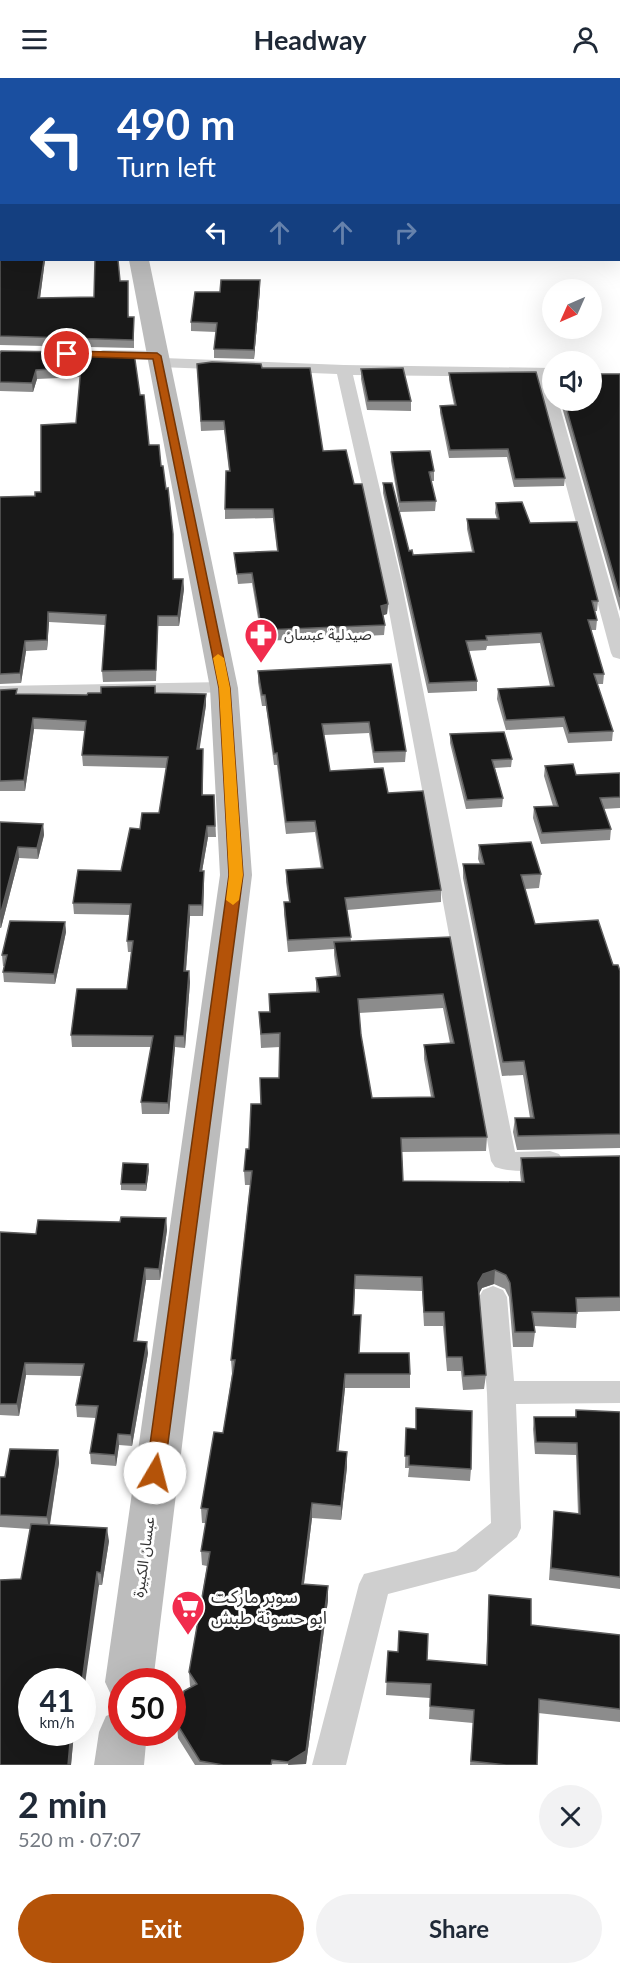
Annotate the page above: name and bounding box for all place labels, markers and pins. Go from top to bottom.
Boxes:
pin [41,328,92,379]
pharmacy icon: صيدلية عبسان [243,617,279,664]
place label: صيدلية عبسان [284,625,372,644]
place label: سوبر ماركت ابو حسونة طبش [211,1585,327,1629]
supermarket icon: سوبر ماركت ابو حسونة طبش [170,1589,206,1636]

